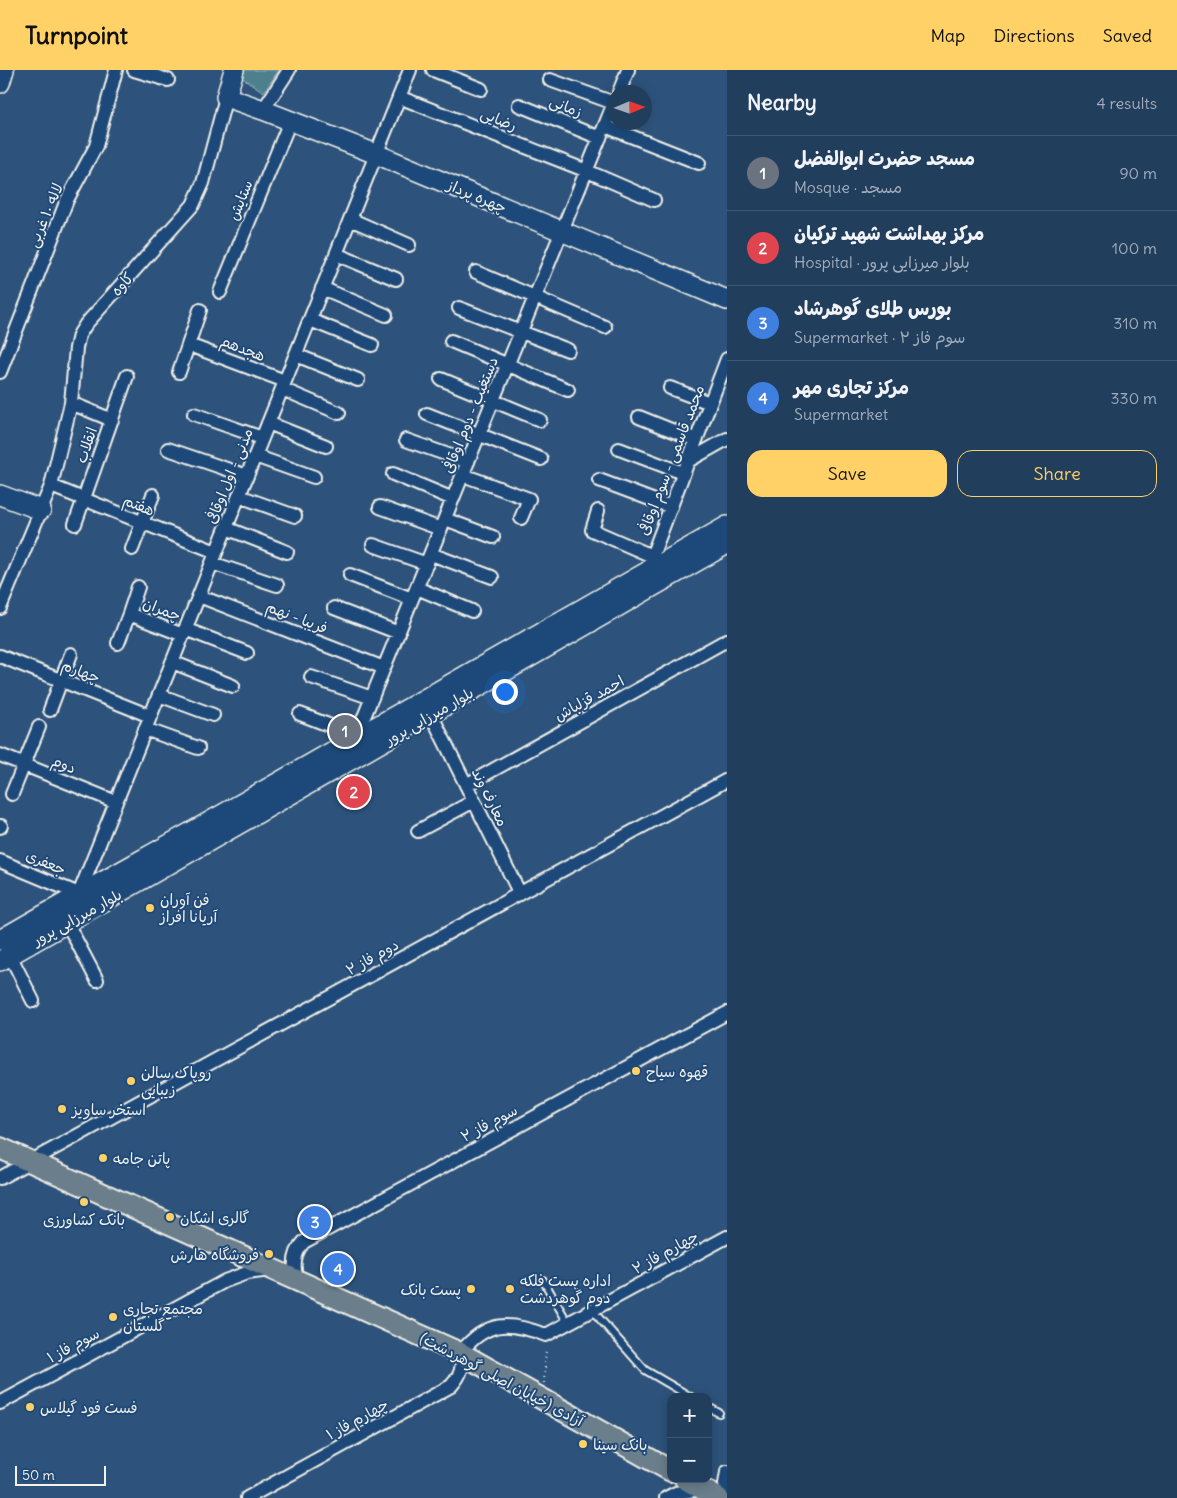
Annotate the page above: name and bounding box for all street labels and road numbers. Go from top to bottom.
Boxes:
street label: زمانی [547,91,585,122]
street label: رضایی [478,103,520,136]
street label: چهره پرداز [443,175,510,218]
street label: ستایش [223,177,257,223]
street label: لاله ۱۰ غربی [23,180,68,250]
street label: کاوه [107,268,137,300]
street label: هجدهم [217,331,268,367]
street label: دستغیب - دوم اوقافی [438,354,505,477]
street label: محمد قاسمی - سوم اوقافی [634,382,711,539]
street label: انقلاب [71,424,101,466]
street label: مدنی - اول اوقافی [201,425,258,527]
street label: هفتم [119,490,157,523]
street label: چمران [140,593,184,626]
street label: فریبا - نهم [262,597,330,640]
street label: چهارم [58,655,103,689]
street label: احمد قزلباش [551,671,627,725]
street label: بلوار میرزایی پرور [380,683,477,750]
street label: دوم [48,751,79,780]
street label: معارف وند [468,765,512,829]
street label: جعفری [23,845,69,879]
street label: بلوار میرزایی پرور [28,885,126,951]
street label: دوم فاز ۲ [342,935,403,982]
street label: سوم فاز ۲ [457,1100,522,1149]
street label: چهارم فاز ۲ [629,1226,702,1280]
street label: سوم فاز ۱ [43,1323,104,1369]
street label: آزادی (خیابان اصلی گوهردشت) [416,1328,588,1432]
street label: چهارم فاز ۱ [323,1394,392,1446]

